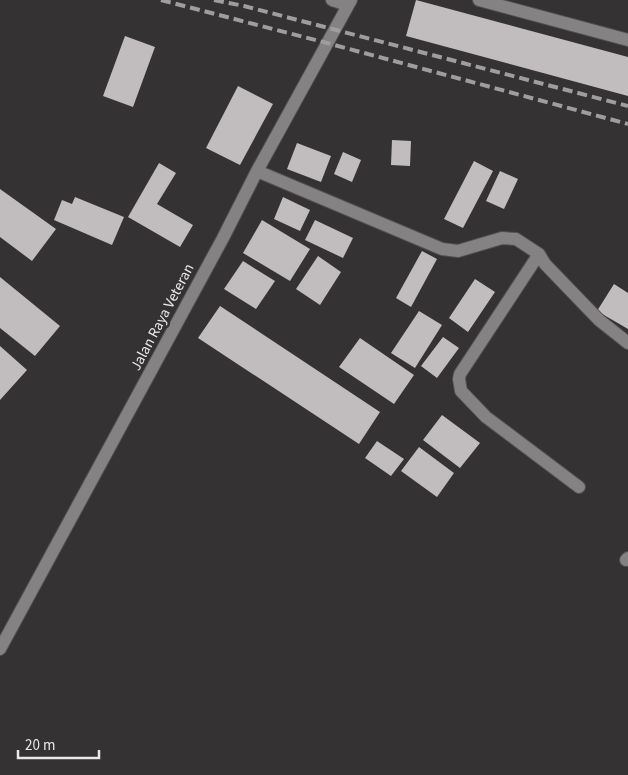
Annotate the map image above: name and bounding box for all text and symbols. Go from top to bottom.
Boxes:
street label: Jalan Raya Veteran [125,260,199,374]
scale bar [18,728,99,760]
text: 20 m [25,735,55,756]

